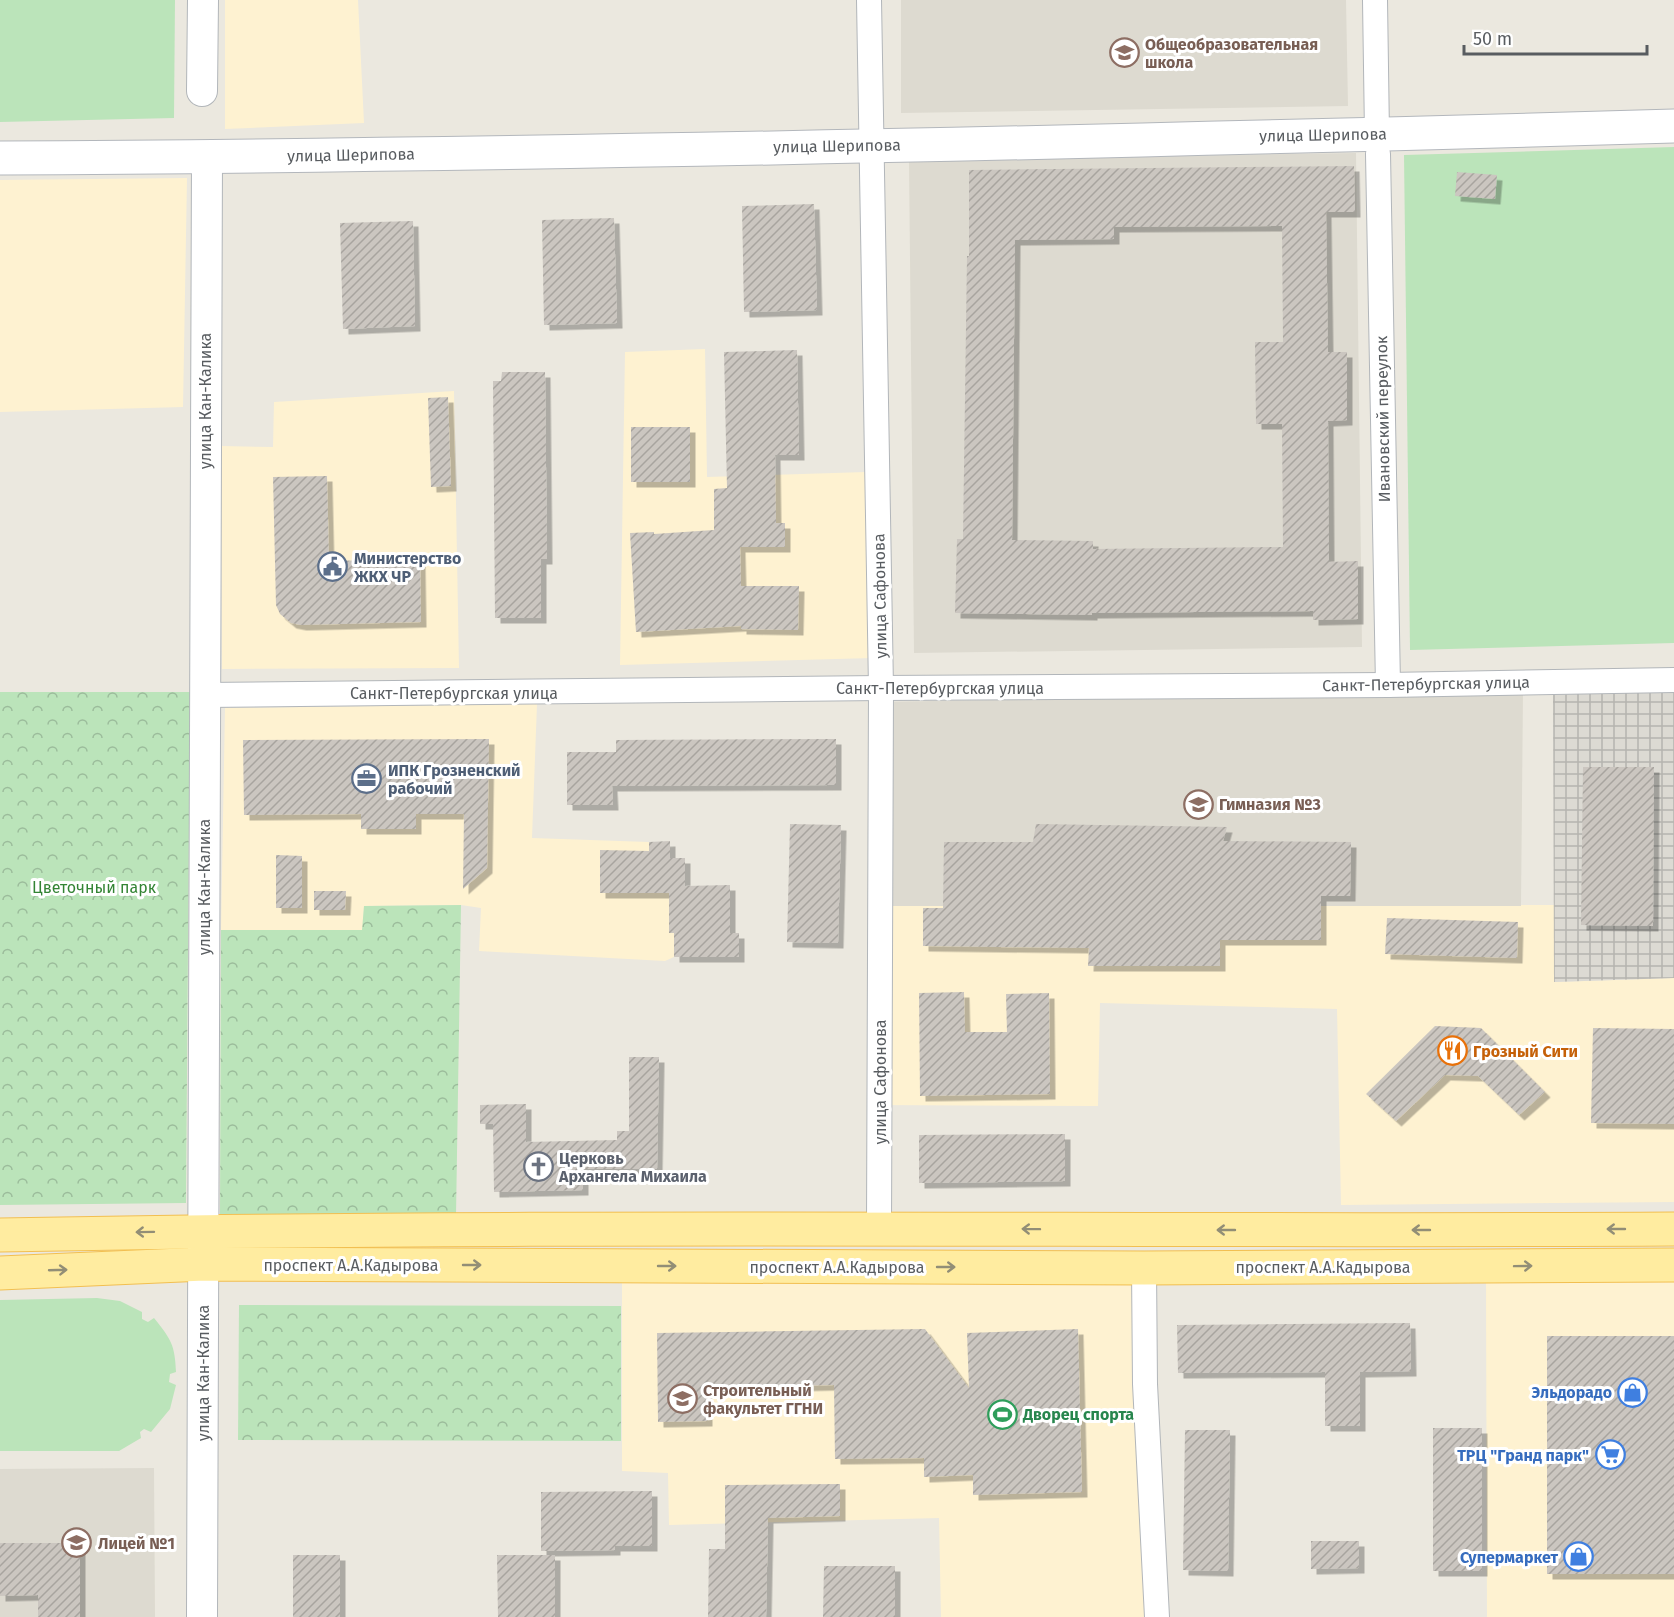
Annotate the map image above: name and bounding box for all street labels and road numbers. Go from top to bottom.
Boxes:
street label: улица Шерипова [1259,124,1387,146]
street label: улица Шерипова [773,135,901,157]
street label: улица Шерипова [287,144,415,166]
street label: улица Кан-Калика [196,333,215,469]
street label: Ивановский переулок [1372,335,1394,502]
street label: улица Сафонова [869,533,891,659]
street label: Санкт-Петербургская улица [1322,673,1530,695]
street label: Санкт-Петербургская улица [836,679,1044,698]
street label: Санкт-Петербургская улица [350,684,558,703]
street label: улица Кан-Калика [195,819,214,955]
street label: улица Сафонова [871,1019,890,1145]
street label: проспект А.А.Кадырова [263,1256,439,1275]
street label: проспект А.А.Кадырова [749,1258,925,1277]
street label: проспект А.А.Кадырова [1235,1258,1411,1277]
street label: улица Кан-Калика [194,1305,213,1441]

